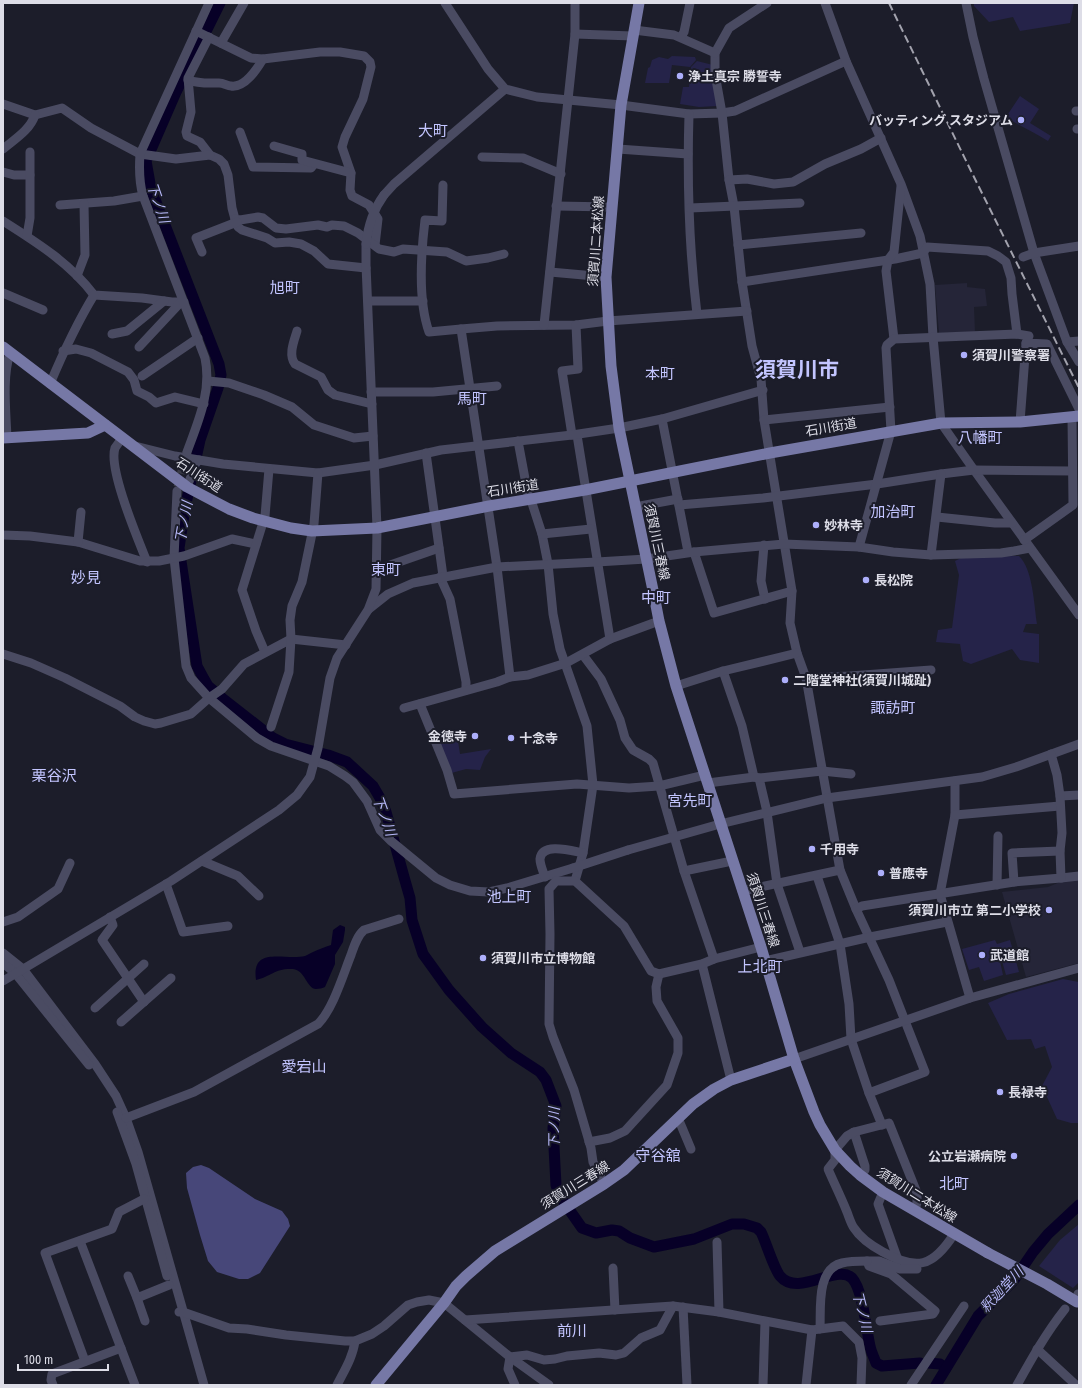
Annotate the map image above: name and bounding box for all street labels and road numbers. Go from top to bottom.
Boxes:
street label: 須賀川二本松線 [585,195,607,287]
street label: 石川街道 [804,415,858,439]
street label: 石川街道 [173,455,225,495]
street label: 石川街道 [486,477,540,499]
street label: 須賀川三春線 [642,502,672,582]
street label: 須賀川三春線 [744,871,782,949]
street label: 須賀川三春線 [538,1158,612,1212]
street label: 須賀川二本松線 [874,1165,960,1225]

